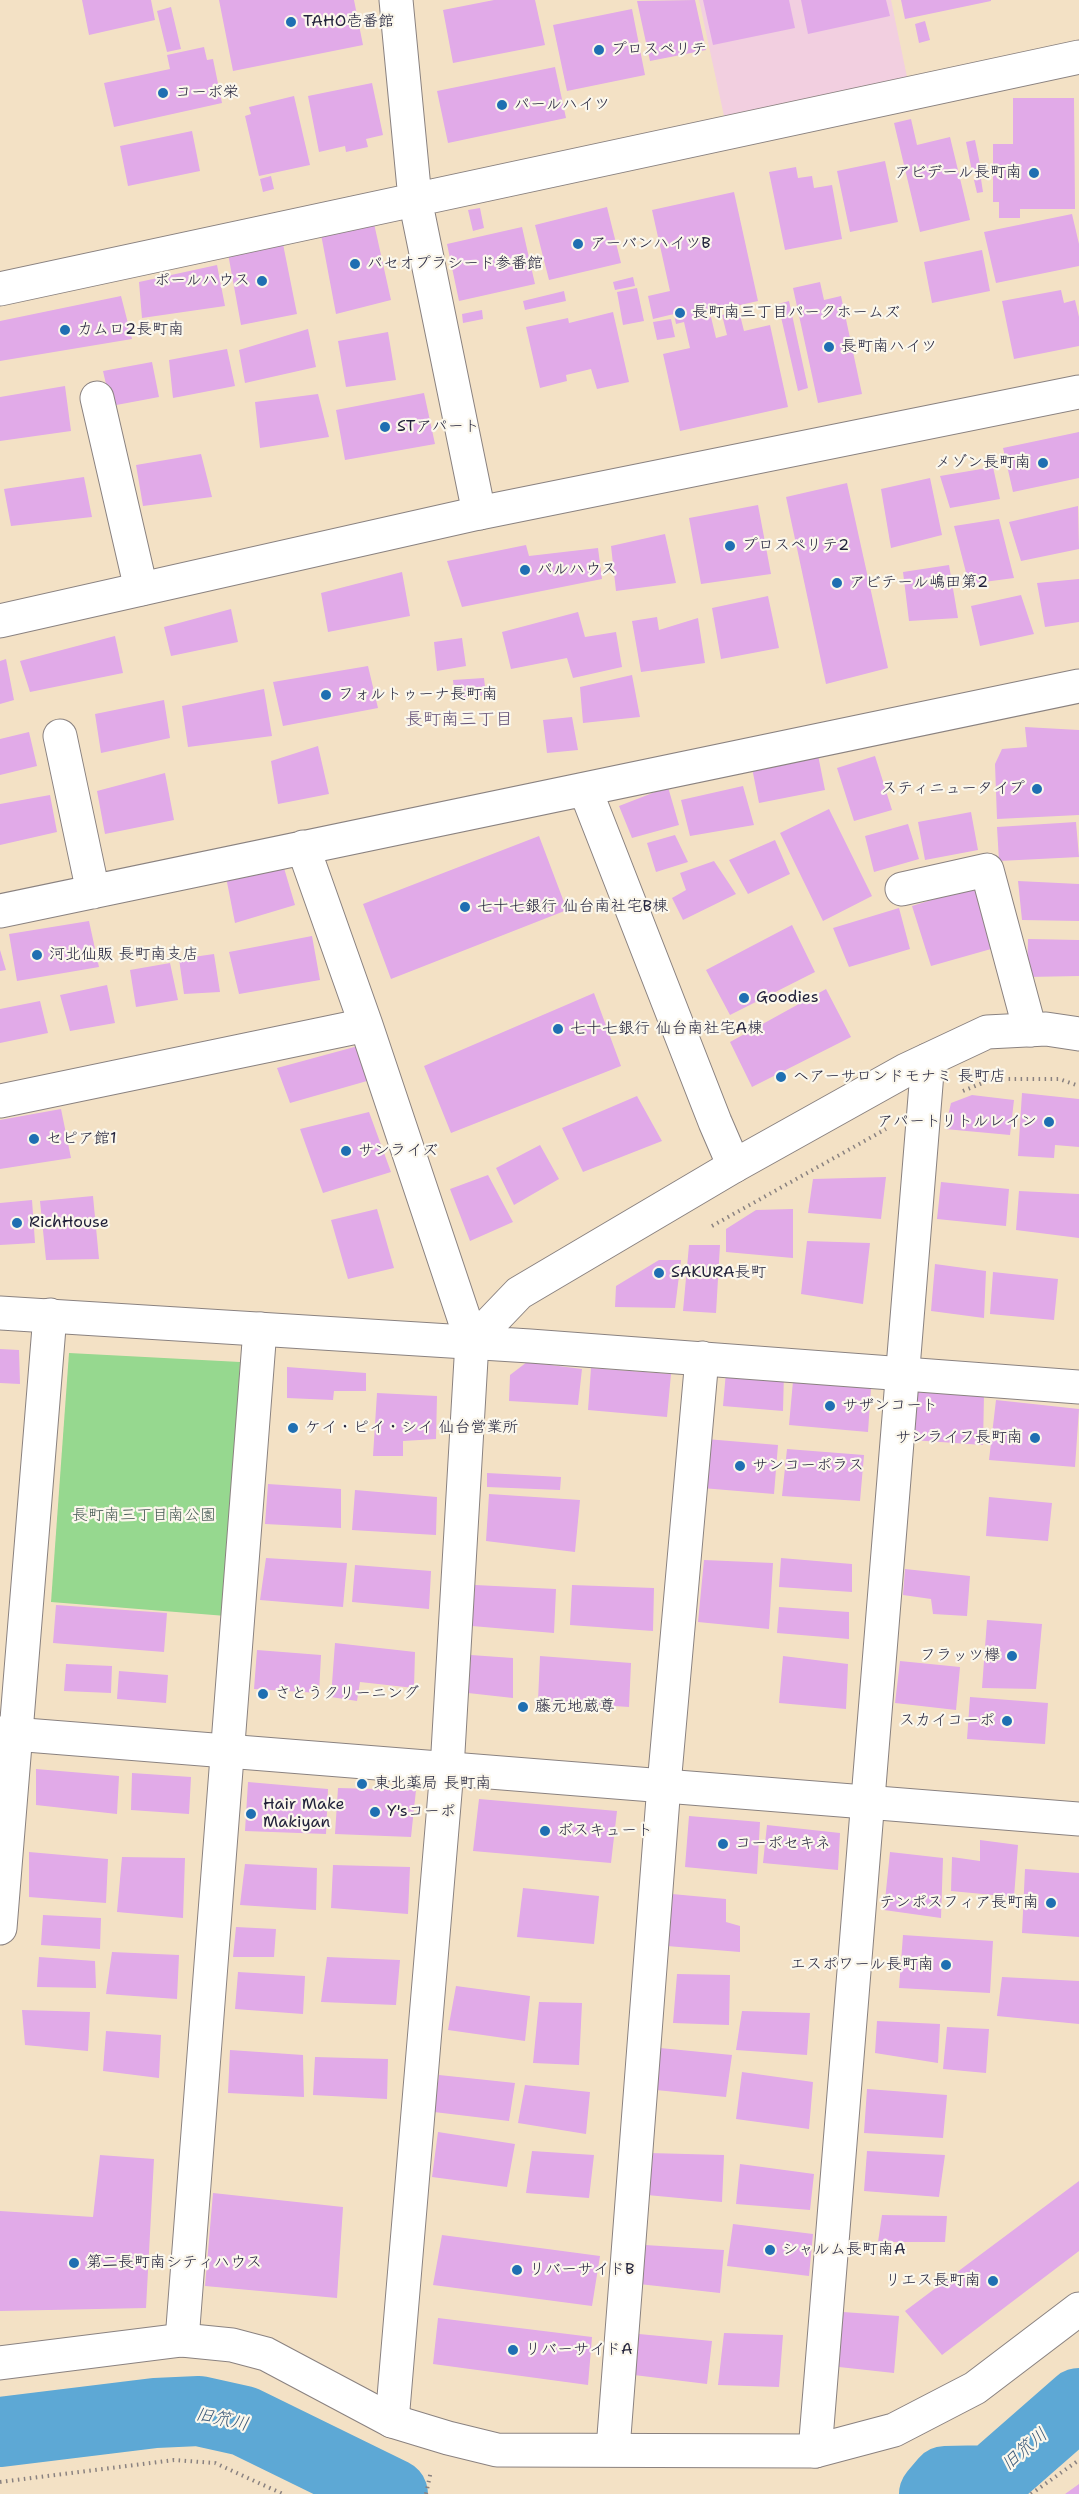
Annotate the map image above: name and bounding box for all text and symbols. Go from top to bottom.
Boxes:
place label: TAHO壱番館 [303,12,394,32]
marker: TAHO壱番館 [284,15,298,29]
place label: プロスペリテ [611,40,707,60]
marker: プロスペリテ [592,43,606,57]
place label: コーポ栄 [175,83,239,103]
marker: コーポ栄 [156,86,170,100]
place label: パールハイツ [514,95,610,115]
marker: パールハイツ [495,98,509,112]
place label: アビデール長町南 [894,163,1022,183]
marker: アビデール長町南 [1027,166,1041,180]
place label: アーバンハイツB [590,234,711,254]
marker: アーバンハイツB [571,237,585,251]
place label: パセオプラシード参番館 [367,254,543,274]
marker: パセオプラシード参番館 [348,257,362,271]
place label: ポールハウス [154,271,250,291]
marker: ポールハウス [255,274,269,288]
place label: 長町南三丁目パークホームズ [692,303,900,323]
marker: 長町南三丁目パークホームズ [673,306,687,320]
place label: カムロ2長町南 [77,320,184,340]
marker: カムロ2長町南 [58,323,72,337]
place label: 長町南ハイツ [841,337,937,357]
marker: 長町南ハイツ [822,340,836,354]
place label: STアパート [397,417,480,437]
marker: STアパート [378,420,392,434]
place label: メゾン長町南 [935,453,1031,473]
marker: メゾン長町南 [1036,456,1050,470]
place label: プロスペリテ2 [742,536,849,556]
marker: プロスペリテ2 [723,539,737,553]
place label: パルハウス [537,560,617,580]
marker: パルハウス [518,563,532,577]
place label: アビテール嶋田第2 [849,573,988,593]
marker: アビテール嶋田第2 [830,576,844,590]
place label: フォルトゥーナ長町南 [338,685,498,705]
marker: フォルトゥーナ長町南 [319,688,333,702]
district label: 長町南三丁目 [405,709,513,731]
place label: スティニュータイプ [881,779,1025,799]
marker: スティニュータイプ [1030,782,1044,796]
place label: 七十七銀行 仙台南社宅B棟 [477,897,668,917]
marker: 七十七銀行 仙台南社宅B棟 [458,900,472,914]
place label: 河北仙販 長町南支店 [49,945,198,965]
marker: 河北仙販 長町南支店 [30,948,44,962]
place label: Goodies [756,988,819,1008]
marker: Goodies [737,991,751,1005]
place label: 七十七銀行 仙台南社宅A棟 [570,1019,763,1039]
marker: 七十七銀行 仙台南社宅A棟 [551,1022,565,1036]
place label: ヘアーサロンドモナミ 長町店 [793,1067,1006,1087]
marker: ヘアーサロンドモナミ 長町店 [774,1070,788,1084]
place label: アパートリトルレイン [877,1112,1037,1132]
marker: アパートリトルレイン [1042,1115,1056,1129]
place label: セピア館1 [46,1129,117,1149]
marker: セピア館1 [27,1132,41,1146]
place label: サンライズ [358,1141,438,1161]
marker: サンライズ [339,1144,353,1158]
place label: RichHouse [29,1213,109,1233]
marker: RichHouse [10,1216,24,1230]
place label: SAKURA長町 [671,1263,767,1283]
marker: SAKURA長町 [652,1266,666,1280]
place label: サザンコート [842,1396,938,1416]
marker: サザンコート [823,1399,837,1413]
place label: ケイ・ピイ・シイ 仙台営業所 [305,1418,518,1438]
marker: ケイ・ピイ・シイ 仙台営業所 [286,1421,300,1435]
place label: サンライフ長町南 [895,1428,1023,1448]
marker: サンライフ長町南 [1028,1431,1042,1445]
place label: サンコーポラス [752,1456,864,1476]
marker: サンコーポラス [733,1459,747,1473]
park label: 長町南三丁目南公園 [72,1506,216,1526]
place label: フラッツ欅 [920,1646,1000,1666]
marker: フラッツ欅 [1005,1649,1019,1663]
place label: さとうクリーニング [275,1684,419,1704]
marker: さとうクリーニング [256,1687,270,1701]
place label: 藤元地蔵尊 [535,1697,615,1717]
marker: 藤元地蔵尊 [516,1700,530,1714]
place label: スカイコーポ [899,1711,995,1731]
marker: スカイコーポ [1000,1714,1014,1728]
place label: 東北薬局 長町南 [374,1774,491,1794]
marker: 東北薬局 長町南 [355,1777,369,1791]
place label: Hair Make Makiyan [263,1795,345,1833]
place label: Y'sコーポ [387,1802,456,1822]
marker: Y'sコーポ [368,1805,382,1819]
marker: Hair Make Makiyan [244,1807,258,1821]
place label: ボスキュート [557,1821,653,1841]
marker: ボスキュート [538,1824,552,1838]
place label: コーポセキネ [735,1834,831,1854]
marker: コーポセキネ [716,1837,730,1851]
place label: テンポスフィア長町南 [879,1893,1039,1913]
marker: テンポスフィア長町南 [1044,1896,1058,1910]
place label: エスポワール長町南 [790,1955,934,1975]
marker: エスポワール長町南 [939,1958,953,1972]
place label: シャルム長町南A [782,2240,906,2260]
marker: シャルム長町南A [763,2243,777,2257]
place label: 第二長町南シティハウス [86,2253,262,2273]
marker: 第二長町南シティハウス [67,2256,81,2270]
place label: リバーサイドB [529,2260,634,2280]
marker: リバーサイドB [510,2263,524,2277]
place label: リエス長町南 [885,2271,981,2291]
marker: リエス長町南 [986,2274,1000,2288]
place label: リバーサイドA [525,2340,633,2360]
marker: リバーサイドA [506,2343,520,2357]
water label: 旧笊川 [193,2404,251,2436]
water label: 旧笊川 [998,2424,1052,2476]

